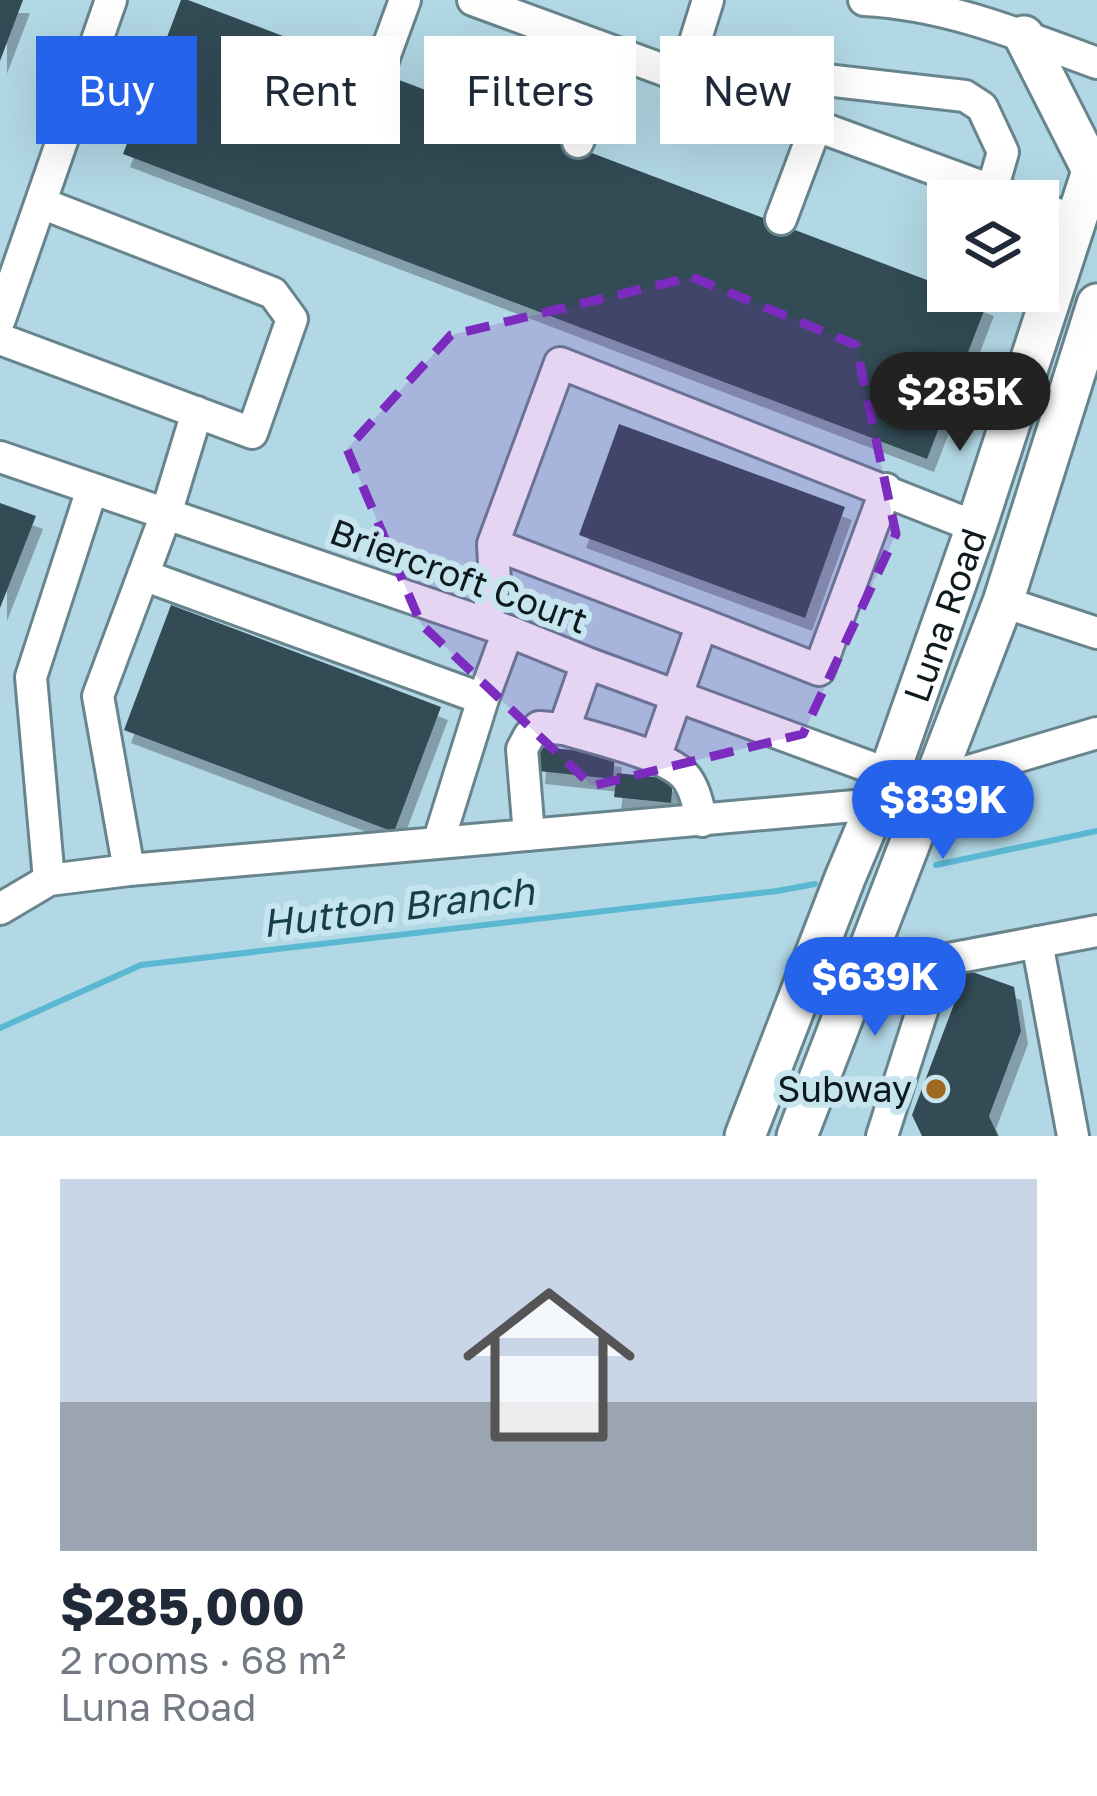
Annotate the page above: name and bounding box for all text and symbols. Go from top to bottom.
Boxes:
chip: Buy [36,36,197,144]
chip: Rent [221,36,400,144]
chip: Filters [424,36,636,144]
chip: New [660,36,834,144]
map controls [927,180,1059,312]
button: layers [927,180,1059,312]
pin: $285K [876,352,1044,454]
text: $285K [897,367,1023,414]
street label: Briercroft Court [325,509,594,642]
street label: Luna Road [894,522,995,708]
pin: $839K [859,760,1027,862]
text: $839K [879,775,1007,822]
water label: Hutton Branch [259,866,538,946]
pin: $639K [791,937,959,1039]
text: $639K [811,952,939,999]
place label: Subway [777,1067,912,1110]
marker: Subway [923,1076,949,1102]
icon: home [441,1257,657,1473]
text: $285,000 [60,1575,305,1636]
text: 2 rooms · 68 m² [60,1636,346,1683]
text: Luna Road [60,1683,256,1730]

